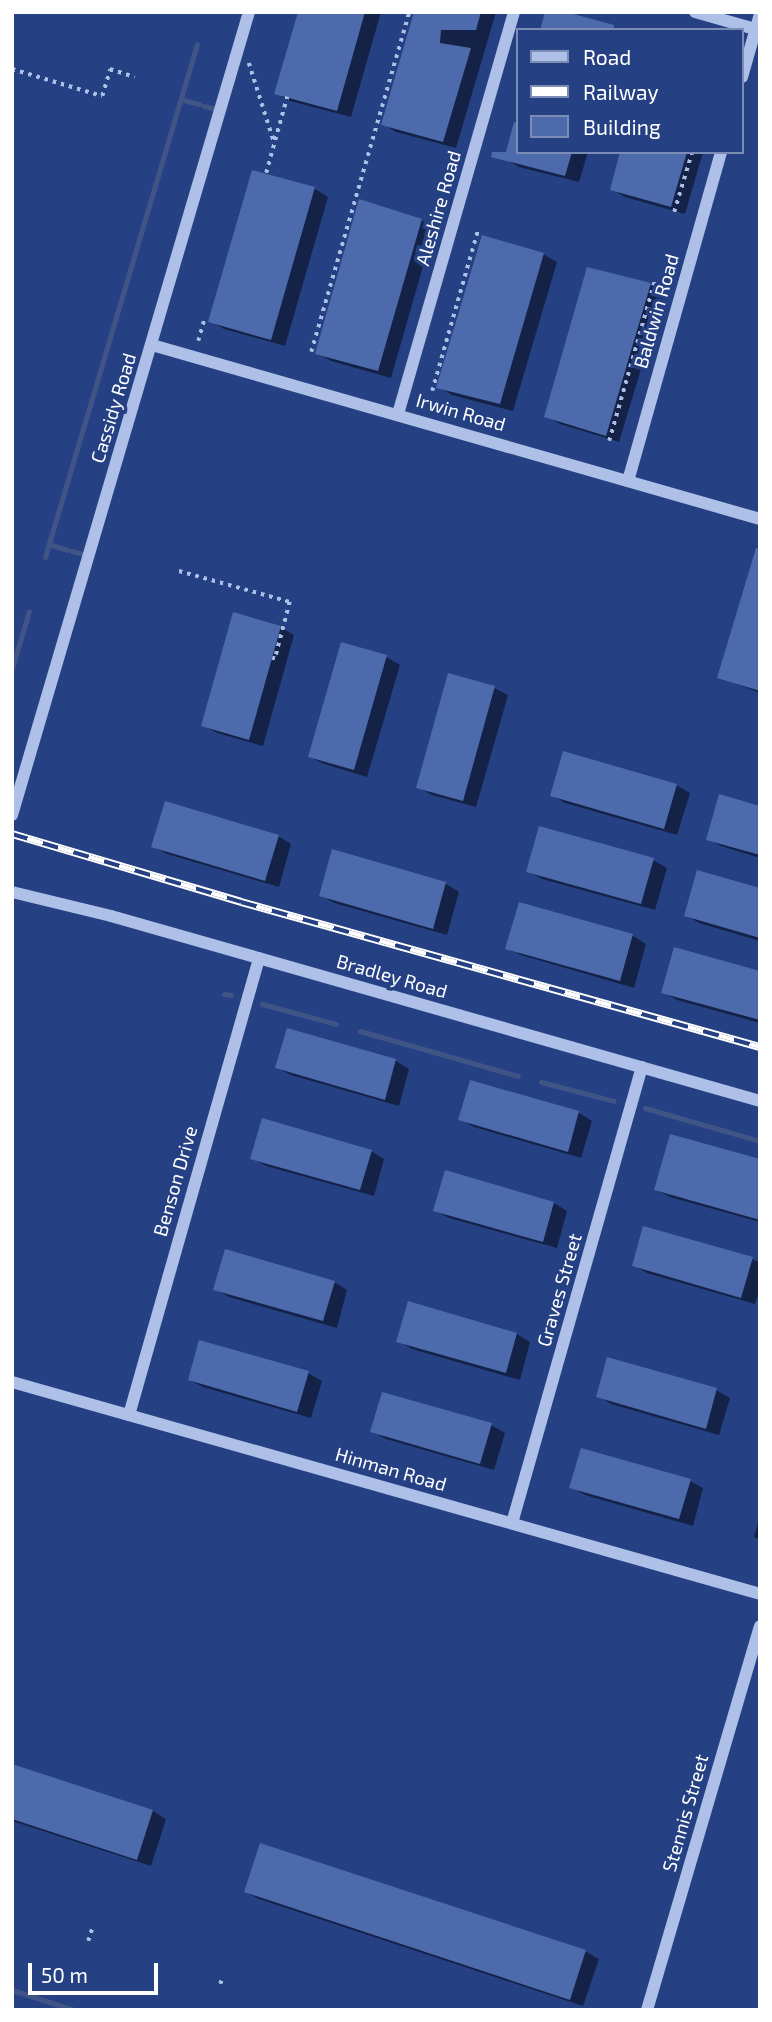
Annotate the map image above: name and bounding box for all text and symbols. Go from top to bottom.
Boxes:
legend [516,28,744,154]
text: Road [583,44,631,69]
text: Railway [583,79,659,104]
text: Building [583,114,661,139]
street label: Aleshire Road [411,148,465,268]
street label: Baldwin Road [629,251,683,371]
street label: Cassidy Road [85,350,141,466]
street label: Irwin Road [414,388,508,436]
street label: Bradley Road [334,949,450,1003]
street label: Benson Drive [148,1123,202,1239]
street label: Graves Street [532,1231,586,1349]
street label: Hinman Road [333,1442,449,1496]
street label: Stennis Street [657,1751,713,1875]
scale bar [32,1948,161,1992]
text: 50 m [41,1962,88,1987]

